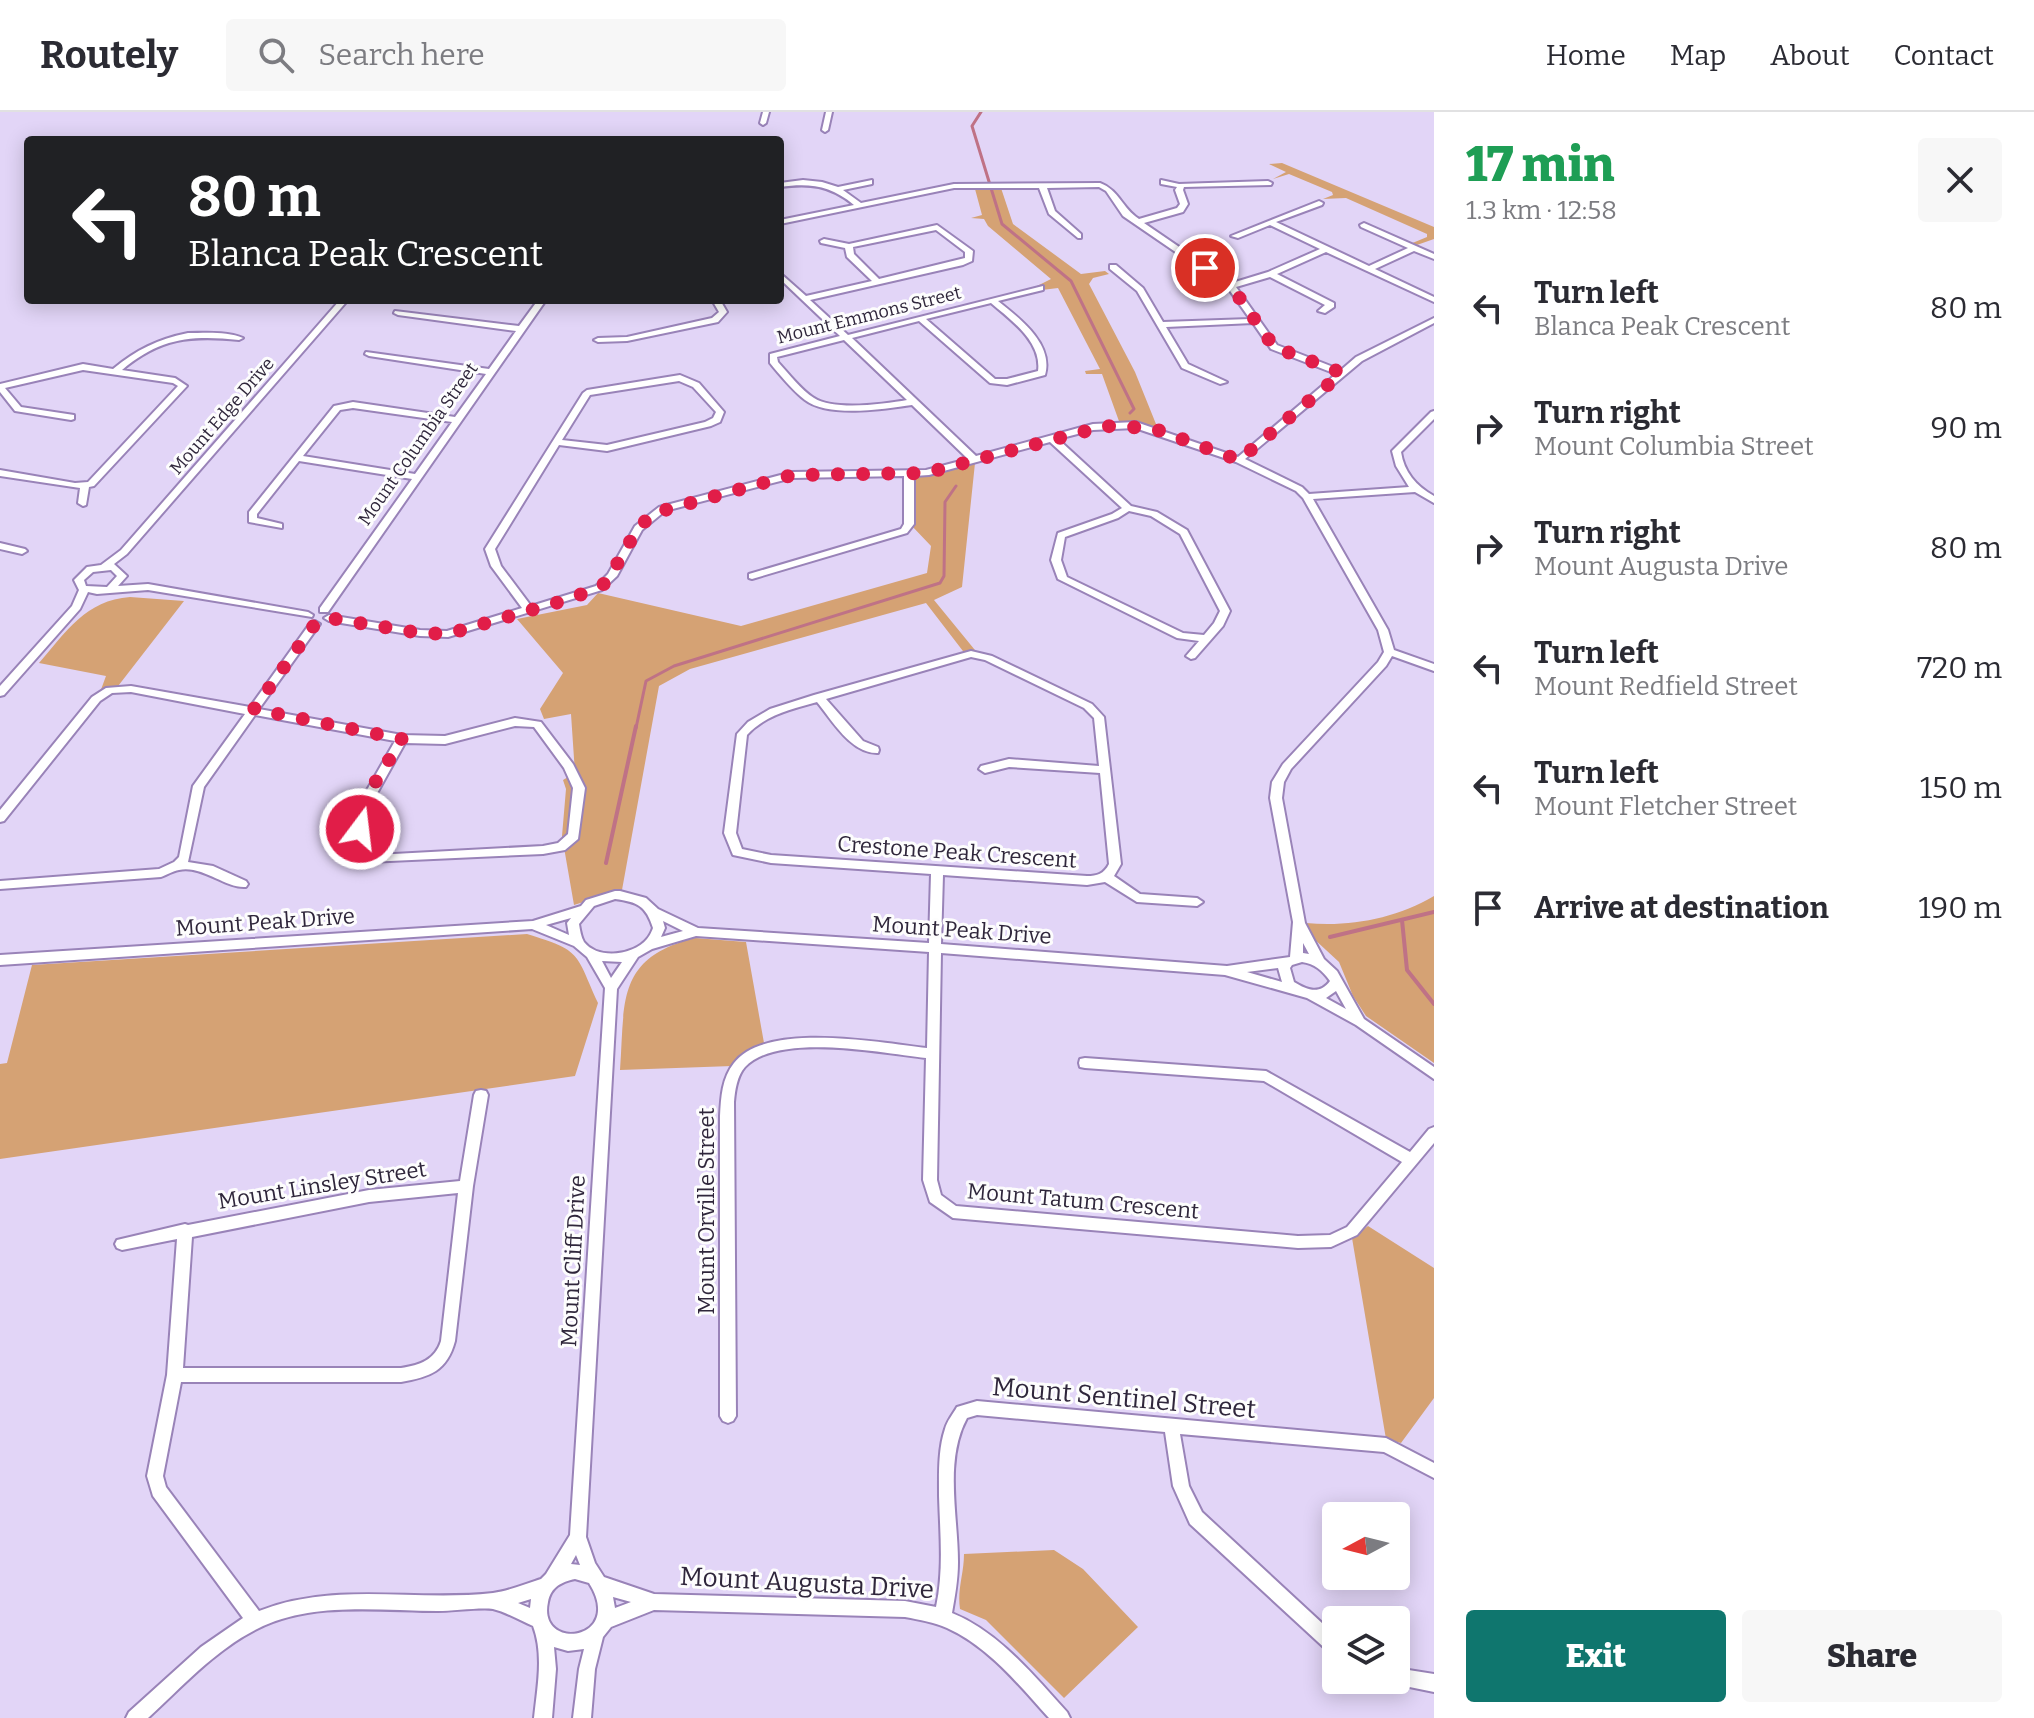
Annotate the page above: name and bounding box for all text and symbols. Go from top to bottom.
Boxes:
search box [226,19,786,91]
text: Routely [40,32,178,78]
icon: search [254,33,298,77]
text: Search here [318,37,485,73]
text: Home [1546,39,1626,72]
text: Map [1670,39,1726,72]
text: About [1770,39,1850,72]
text: Contact [1894,39,1994,72]
text: 17 min [1466,136,1614,194]
button: close [1918,138,2002,222]
text: 80 m [188,164,321,231]
icon: left [56,168,160,272]
text: 1.3 km · 12:58 [1466,195,1617,226]
text: Blanca Peak Crescent [188,232,543,276]
pin [1171,234,1239,302]
icon: arrive [1183,246,1227,290]
text: Turn left [1534,275,1659,311]
street label: Mount Emmons Street [775,281,964,349]
icon: left [1466,286,1510,330]
text: 80 m [1930,290,2002,326]
text: Blanca Peak Crescent [1534,311,1790,342]
street label: Mount Edge Drive [165,353,279,479]
street label: Mount Columbia Street [353,358,483,530]
text: Turn right [1534,395,1681,431]
icon: right [1466,406,1510,450]
text: 90 m [1931,410,2002,446]
text: Mount Columbia Street [1534,431,1814,462]
text: Turn right [1534,515,1681,551]
icon: right [1466,526,1510,570]
text: 80 m [1930,530,2002,566]
text: Mount Augusta Drive [1534,551,1788,582]
text: Turn left [1534,635,1659,671]
icon: left [1466,646,1510,690]
text: 720 m [1917,650,2002,686]
text: Mount Redfield Street [1534,671,1798,702]
text: Turn left [1534,755,1659,791]
icon: left [1466,766,1510,810]
text: 150 m [1920,770,2002,806]
position arrow [318,787,402,871]
text: Mount Fletcher Street [1534,791,1797,822]
street label: Crestone Peak Crescent [836,830,1078,874]
icon: arrive [1466,886,1510,930]
text: Arrive at destination [1534,890,1829,926]
text: 190 m [1918,890,2002,926]
street label: Mount Peak Drive [174,902,356,942]
street label: Mount Peak Drive [871,910,1053,950]
street label: Mount Orville Street [693,1108,720,1314]
street label: Mount Linsley Street [216,1155,428,1215]
street label: Mount Cliff Drive [555,1174,591,1348]
street label: Mount Tatum Crescent [966,1177,1200,1225]
street label: Mount Sentinel Street [991,1371,1258,1425]
north arrow [1322,1502,1410,1590]
map controls [1322,1502,1410,1694]
street label: Mount Augusta Drive [679,1561,935,1605]
button: layers [1322,1606,1410,1694]
button: Exit [1466,1610,1726,1702]
button: Share [1742,1610,2002,1702]

